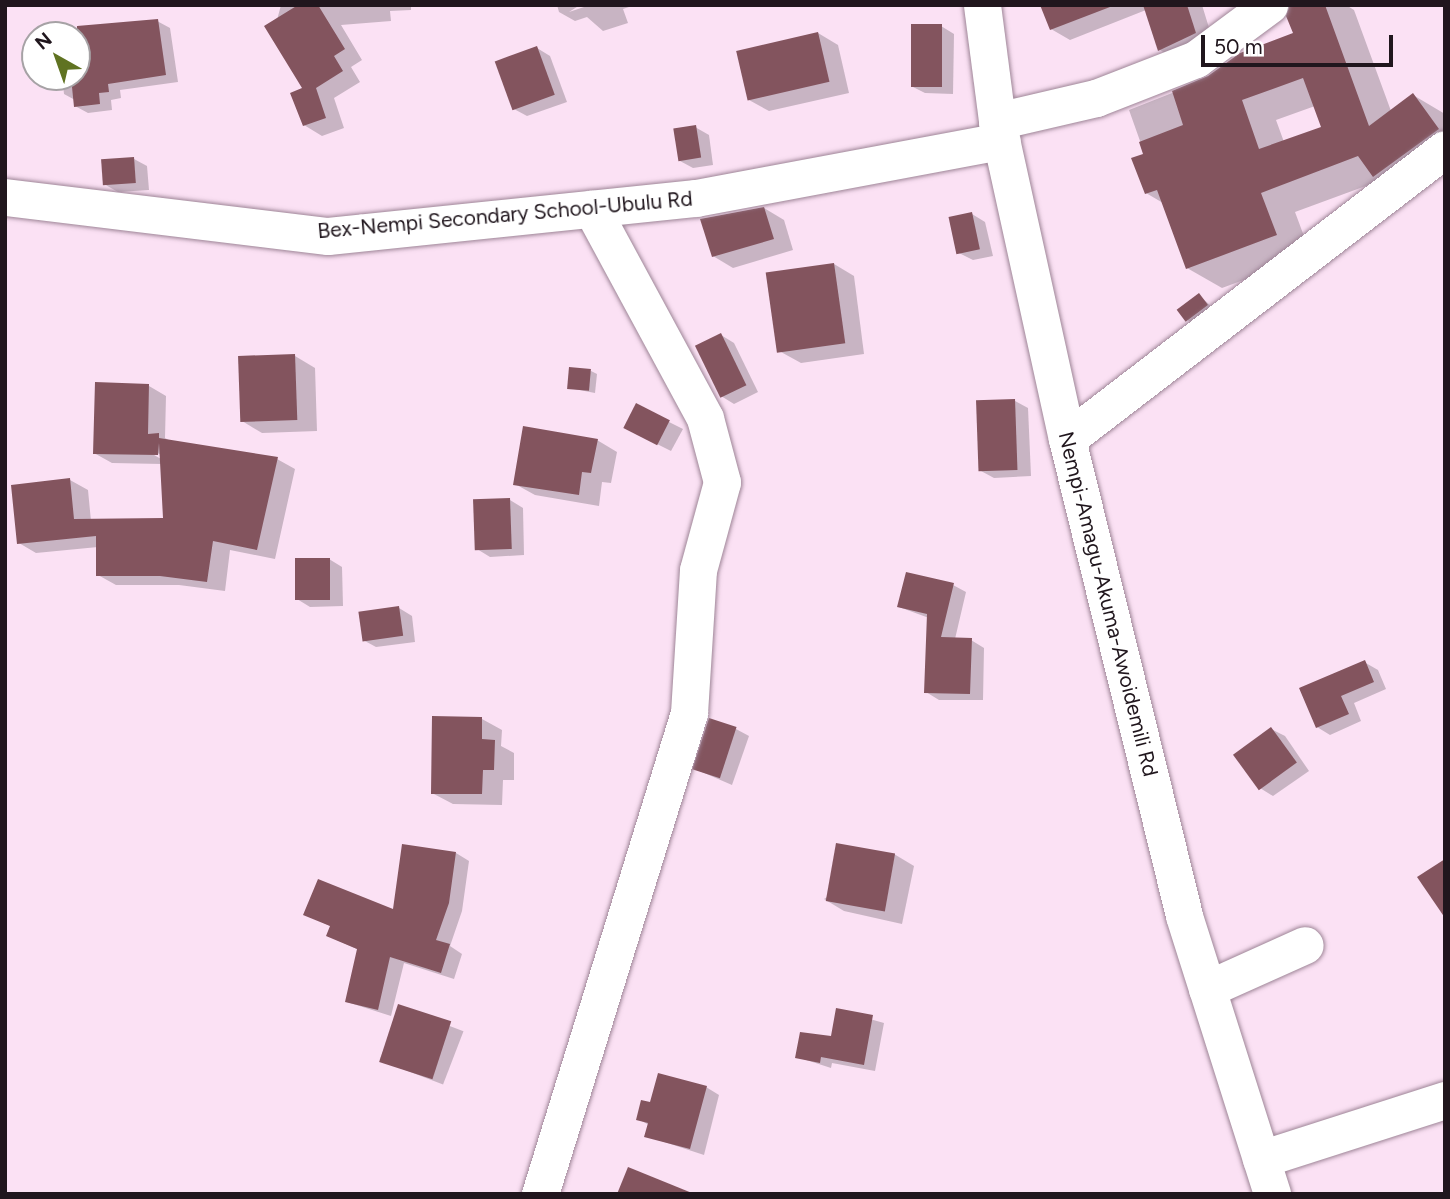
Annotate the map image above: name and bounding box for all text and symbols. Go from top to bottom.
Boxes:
north arrow [21,21,91,91]
scale bar [1205,21,1398,65]
text: N [30,28,56,55]
text: 50 m [1214,34,1263,59]
street label: Bex-Nempi Secondary School-Ubulu Rd [316,186,694,244]
street label: Nempi-Amagu-Akuma-Awoidemili Rd [1053,429,1163,779]

